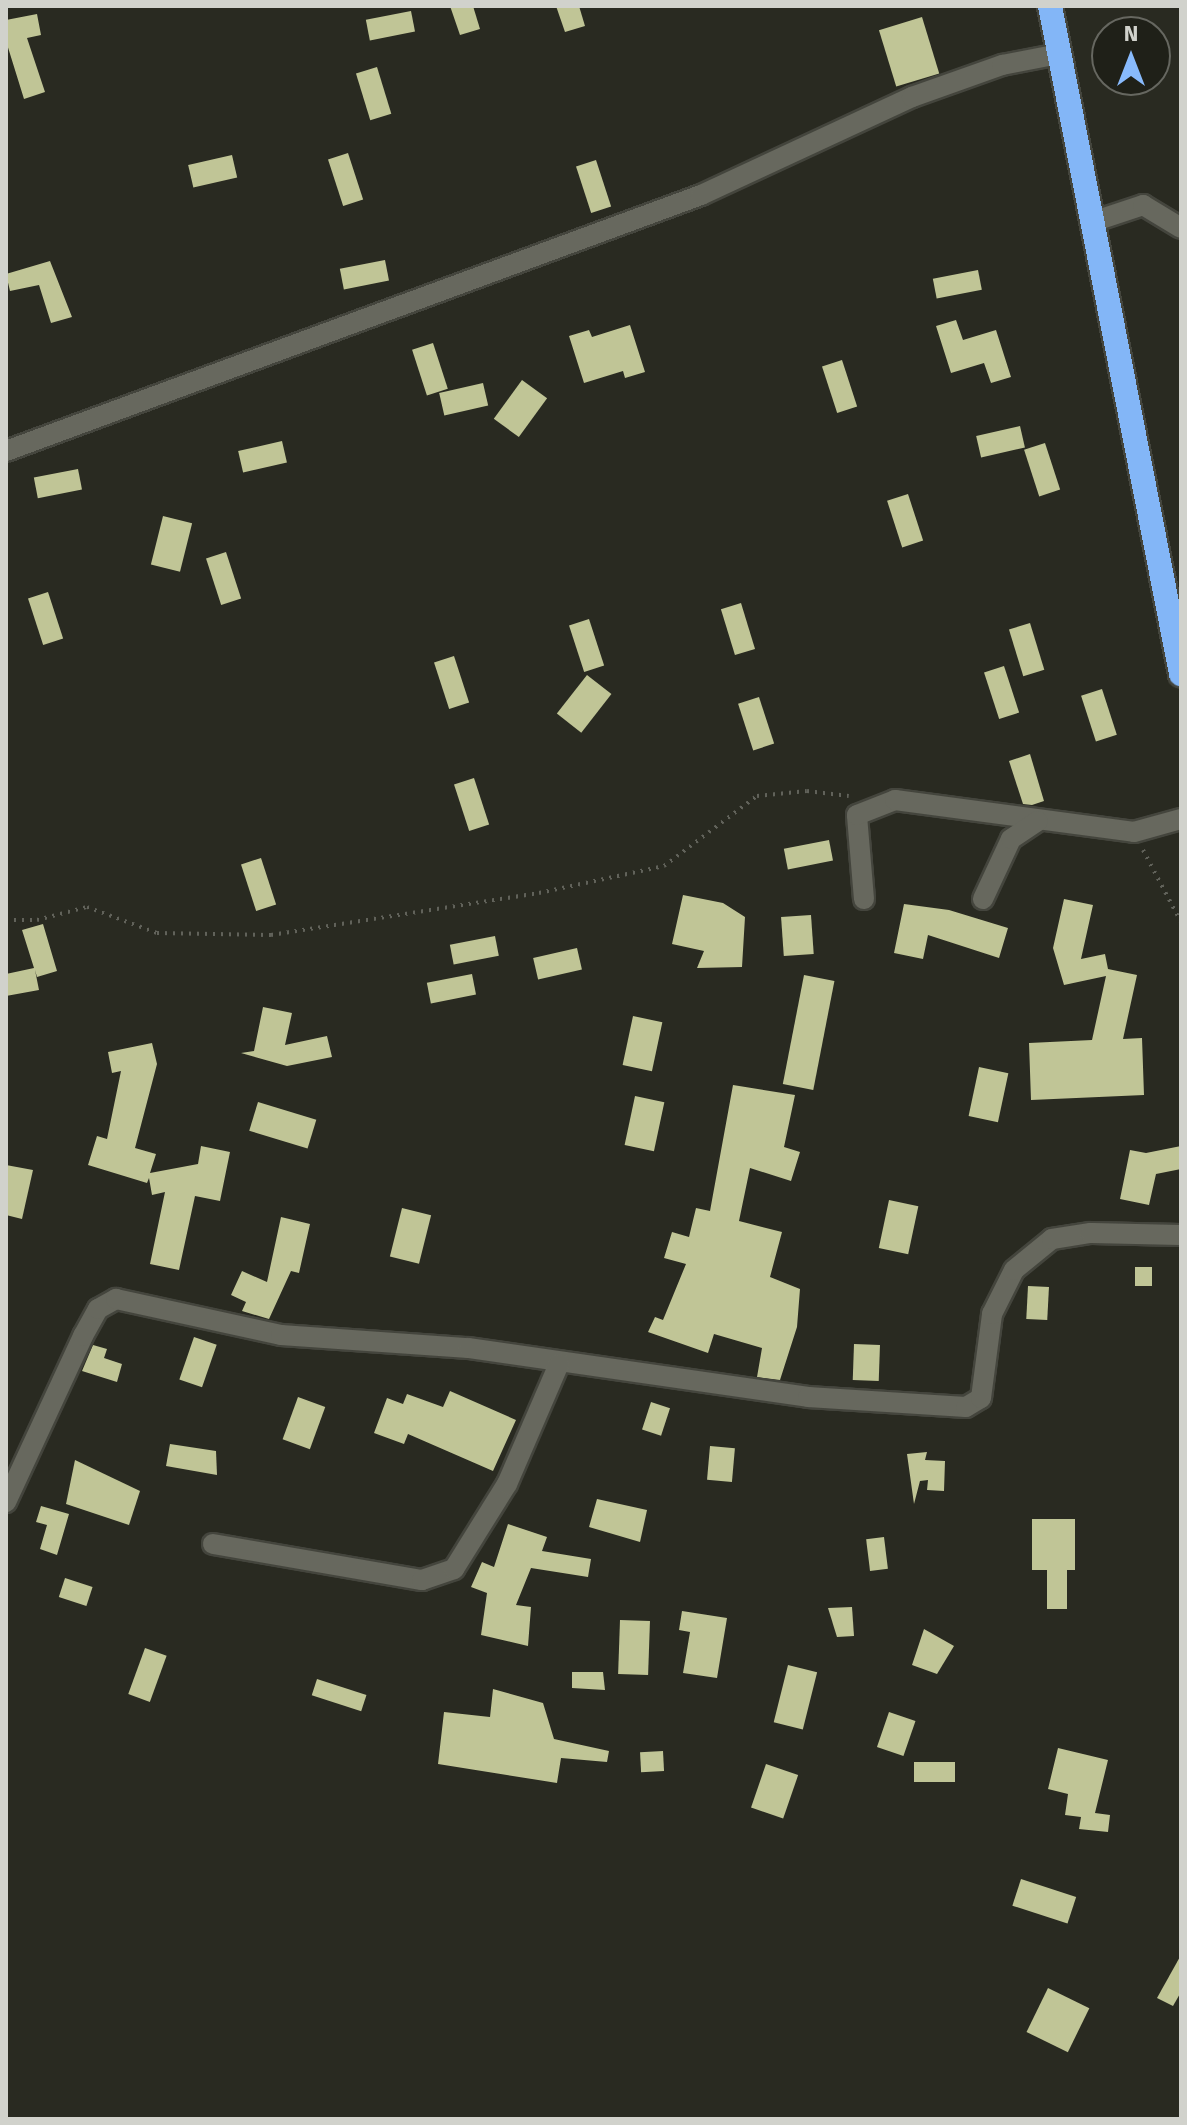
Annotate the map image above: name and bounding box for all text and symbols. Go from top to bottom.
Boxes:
north arrow [1091,16,1171,96]
text: N [1124,20,1138,47]

